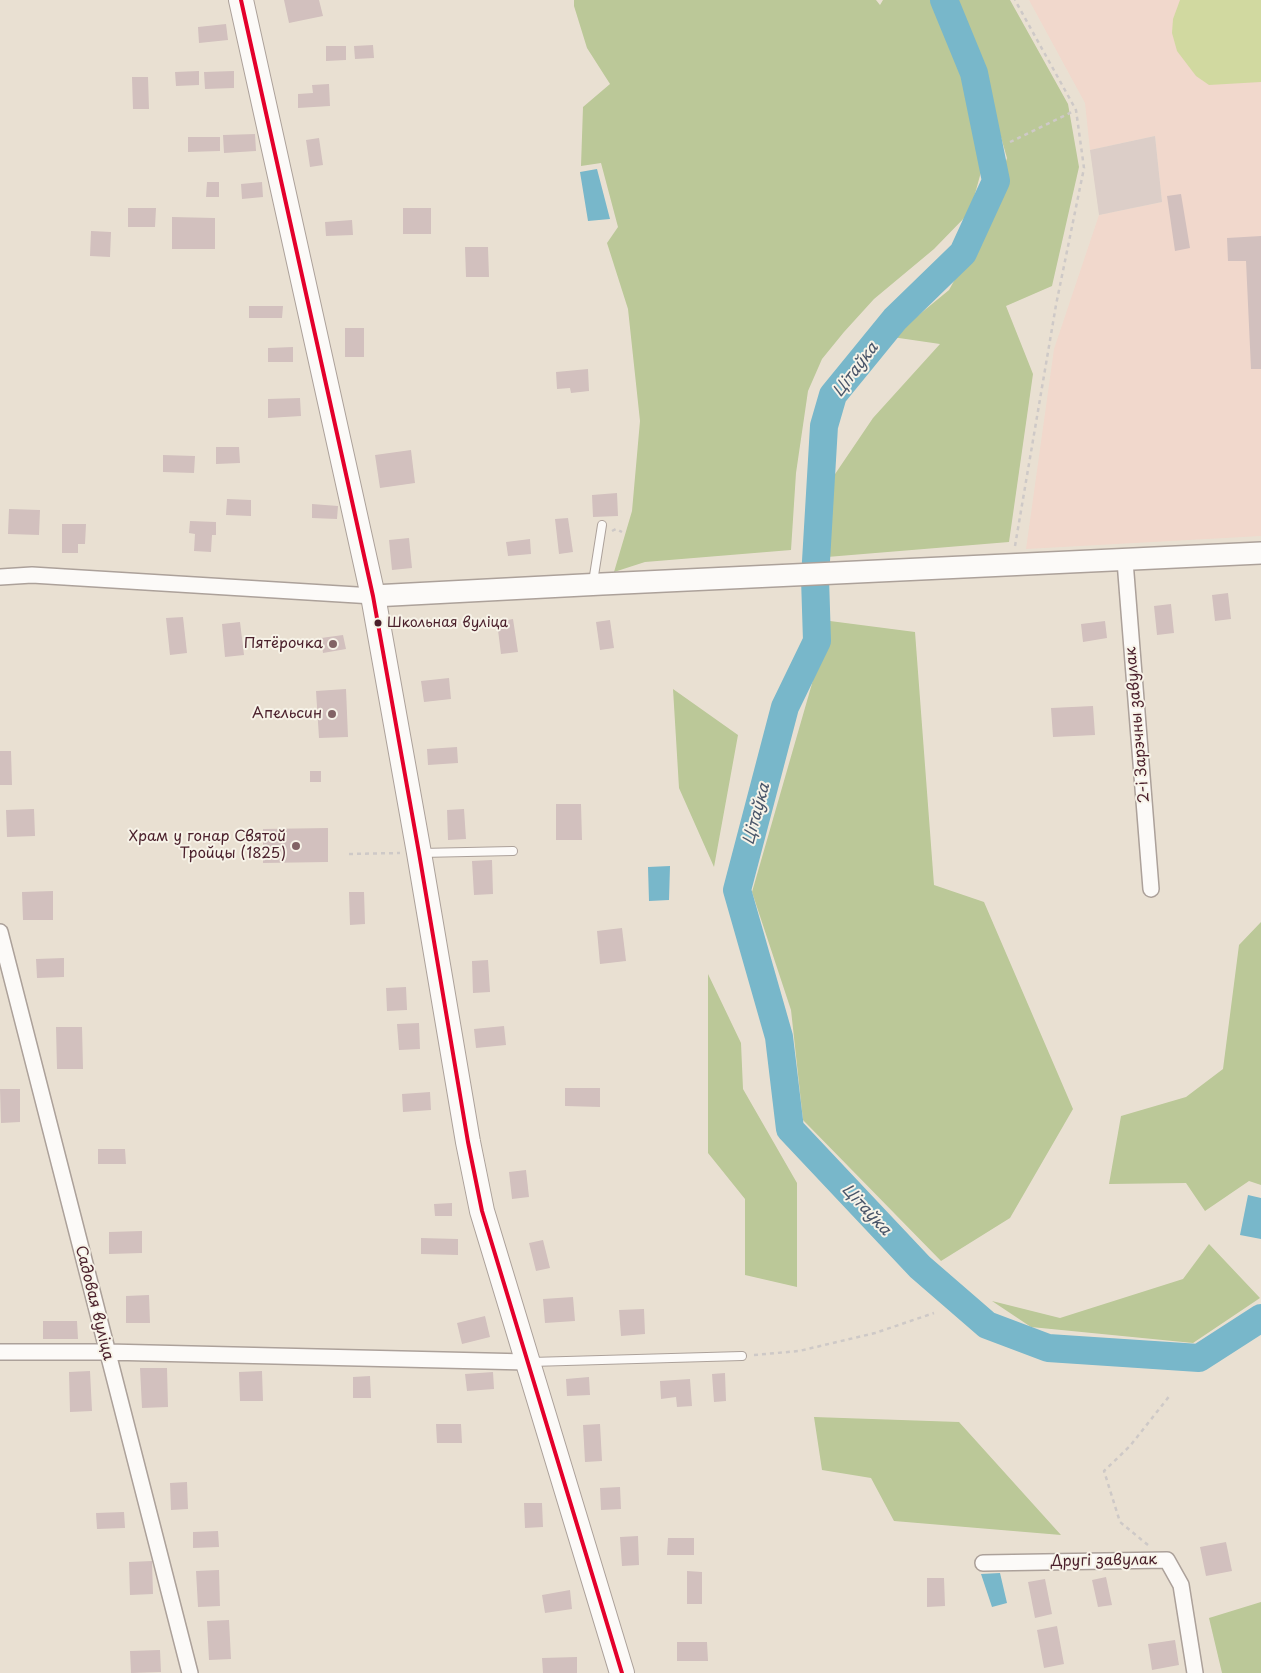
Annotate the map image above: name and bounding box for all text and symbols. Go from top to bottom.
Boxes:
water label: Цітаўка [829,339,883,401]
place label: Школьная вуліца [387,615,508,631]
marker: Школьная вуліца [373,618,383,628]
place label: Пятёрочка [244,635,323,653]
marker: Пятёрочка [327,638,339,650]
street label: 2-і Зарэчны завулак [1122,646,1154,804]
place label: Апельсин [252,705,322,723]
marker: Апельсин [326,708,338,720]
water label: Цітаўка [740,781,774,847]
place label: Храм у гонар Святой Тройцы (1825) [129,828,286,863]
marker: Храм у гонар Святой Тройцы (1825) [290,840,302,852]
water label: Цітаўка [838,1180,894,1240]
street label: Садовая вуліца [71,1244,117,1362]
street label: Другі завулак [1051,1551,1157,1571]

